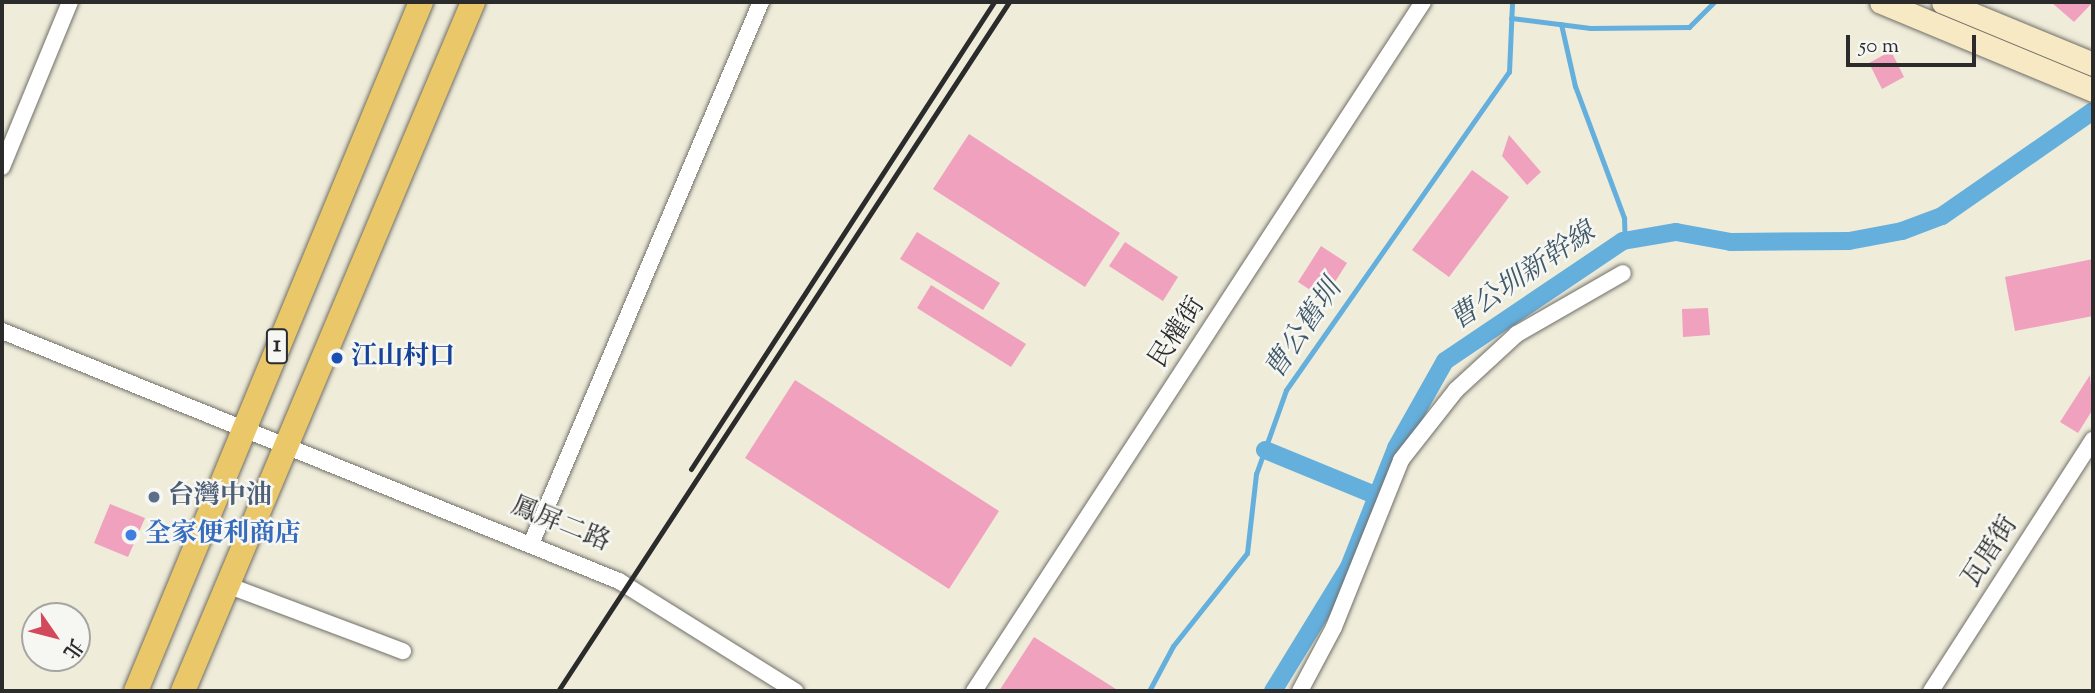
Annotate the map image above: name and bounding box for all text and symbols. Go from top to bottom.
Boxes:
scale bar [1850,21,1980,65]
text: 50 m [1859,32,1899,62]
water label: 曹公圳新幹線 [1444,216,1602,338]
water label: 曹公舊圳 [1259,274,1349,386]
street label: 民權街 [1144,292,1212,374]
road number: 1 [265,326,289,366]
place label: 江山村口 [351,342,455,374]
marker: 江山村口 [329,350,345,366]
place label: 台灣中油 [168,481,272,513]
marker: 台灣中油 [146,489,162,505]
street label: 鳳屏二路 [506,491,614,559]
street label: 瓦厝街 [1957,511,2025,593]
place label: 全家便利商店 [145,519,301,551]
marker: 全家便利商店 [123,527,139,543]
north arrow [21,602,91,672]
text: 北 [55,633,88,664]

